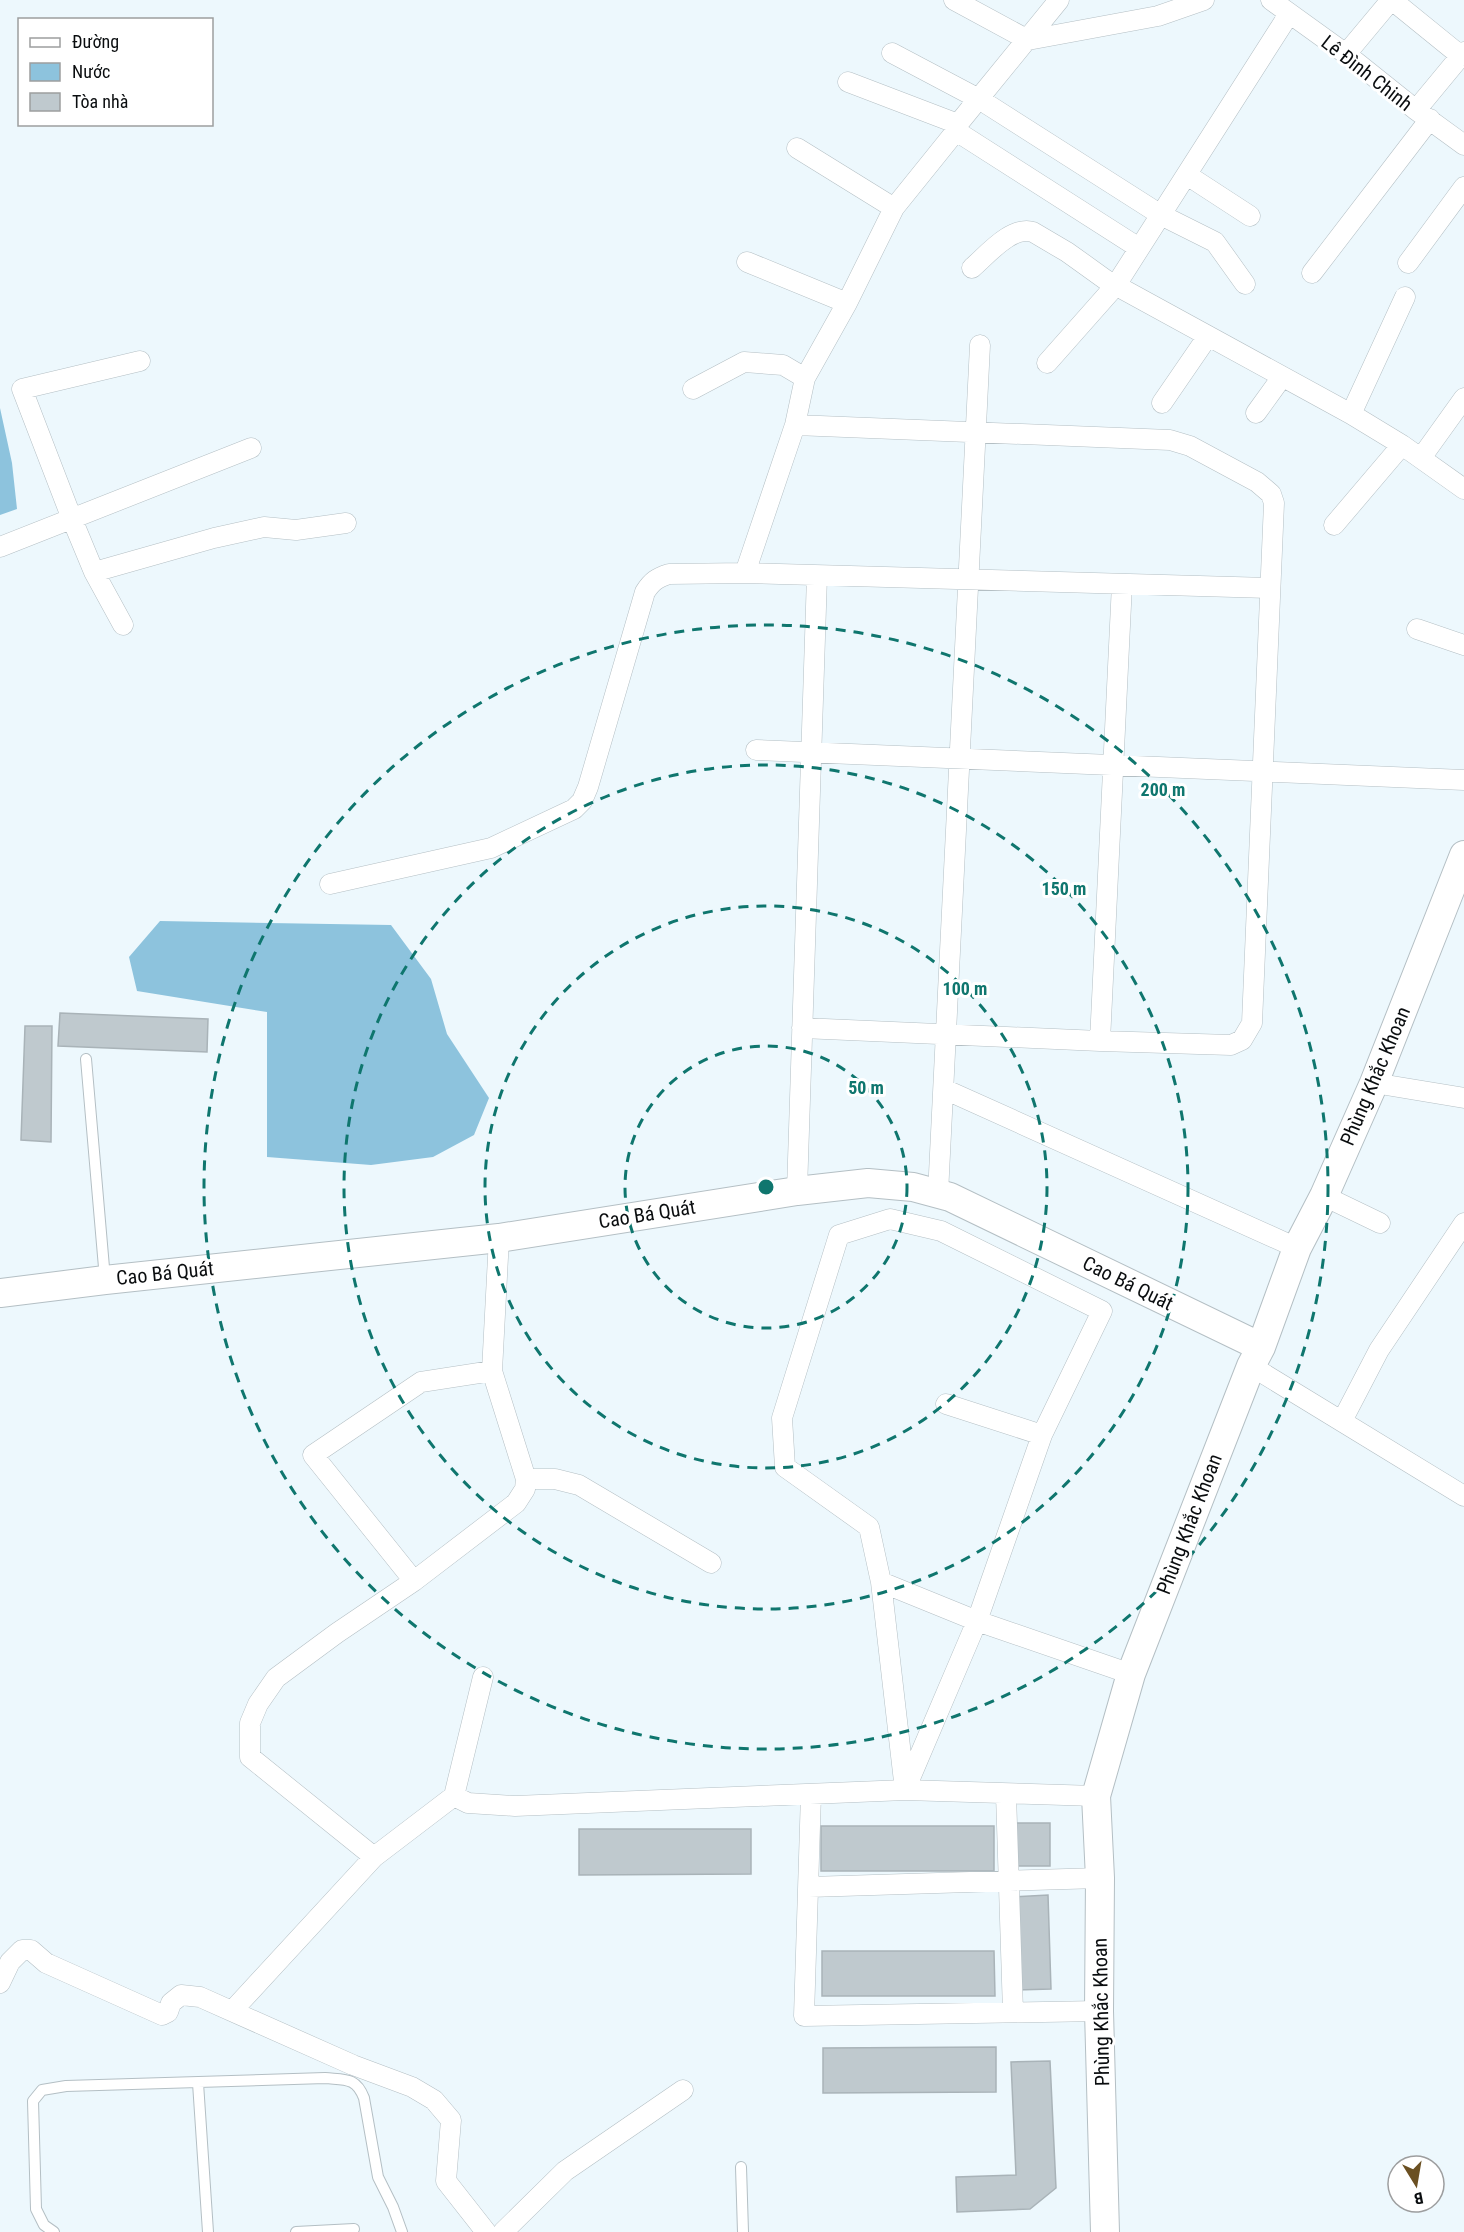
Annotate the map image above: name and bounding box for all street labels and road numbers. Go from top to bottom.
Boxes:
street label: Lê Đình Chinh [1317,30,1417,116]
street label: Phùng Khắc Khoan [1335,1003,1415,1149]
street label: Cao Bá Quát [597,1194,697,1234]
street label: Cao Bá Quát [1079,1251,1177,1315]
street label: Cao Bá Quát [115,1256,215,1290]
street label: Phùng Khắc Khoan [1151,1450,1227,1598]
street label: Phùng Khắc Khoan [1088,1938,1114,2086]

